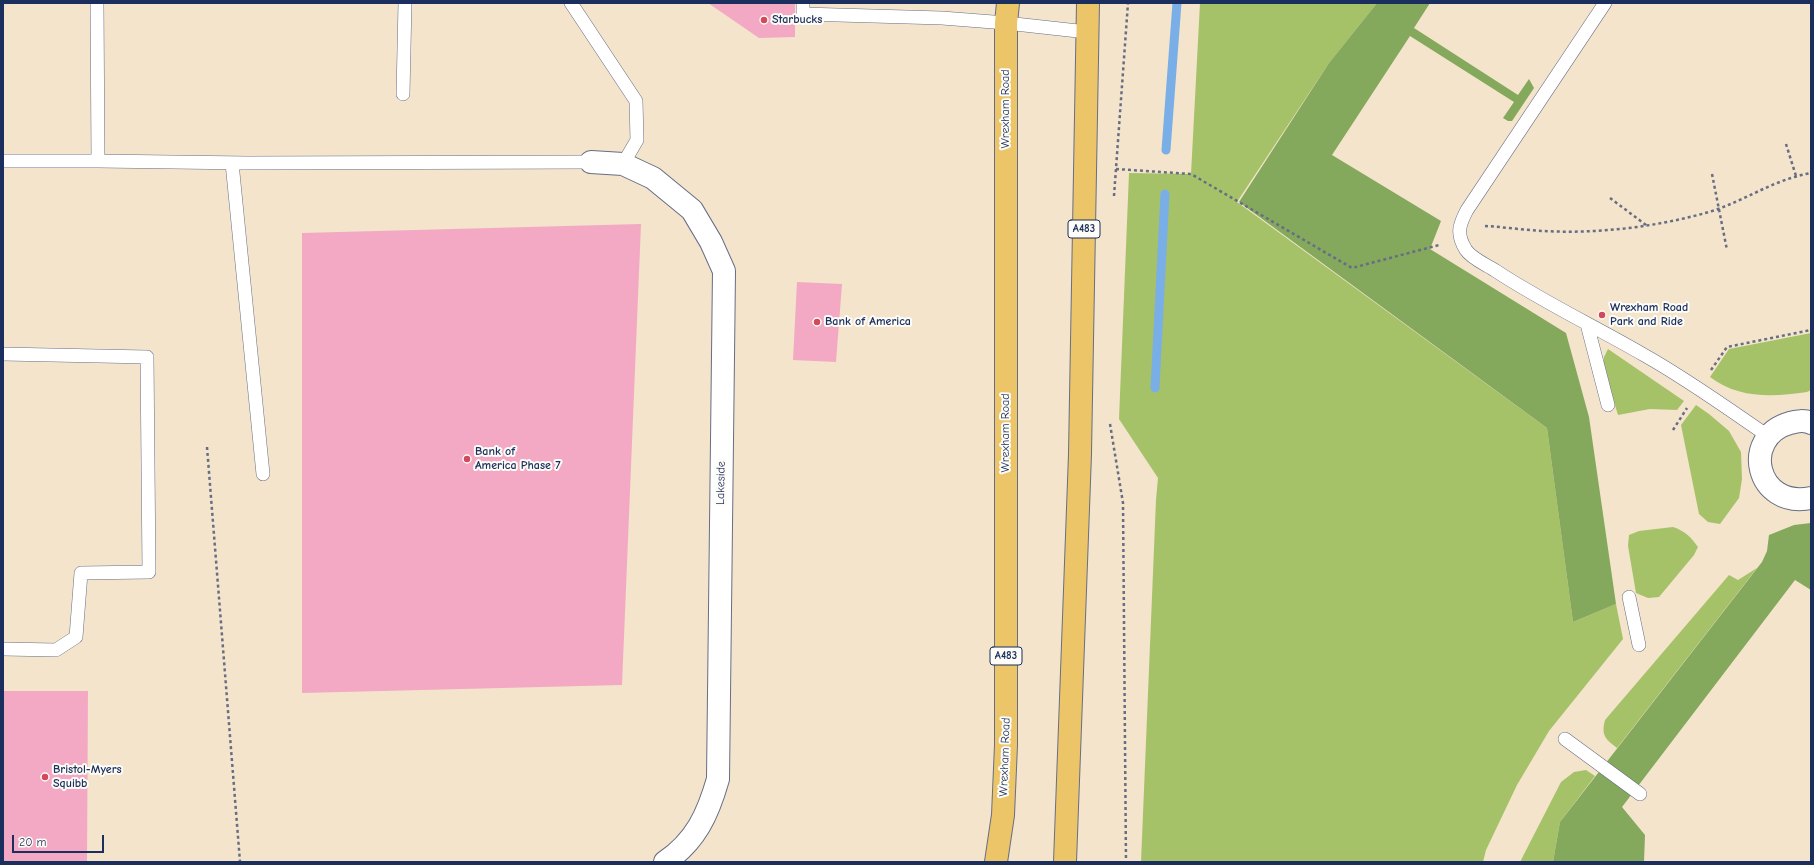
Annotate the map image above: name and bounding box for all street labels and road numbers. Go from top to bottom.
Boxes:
street label: Wrexham Road [999,69,1013,149]
road number: A483 [1068,220,1100,238]
street label: Wrexham Road [999,393,1013,473]
street label: Lakeside [713,461,729,505]
road number: A483 [990,647,1022,665]
street label: Wrexham Road [996,717,1014,797]

